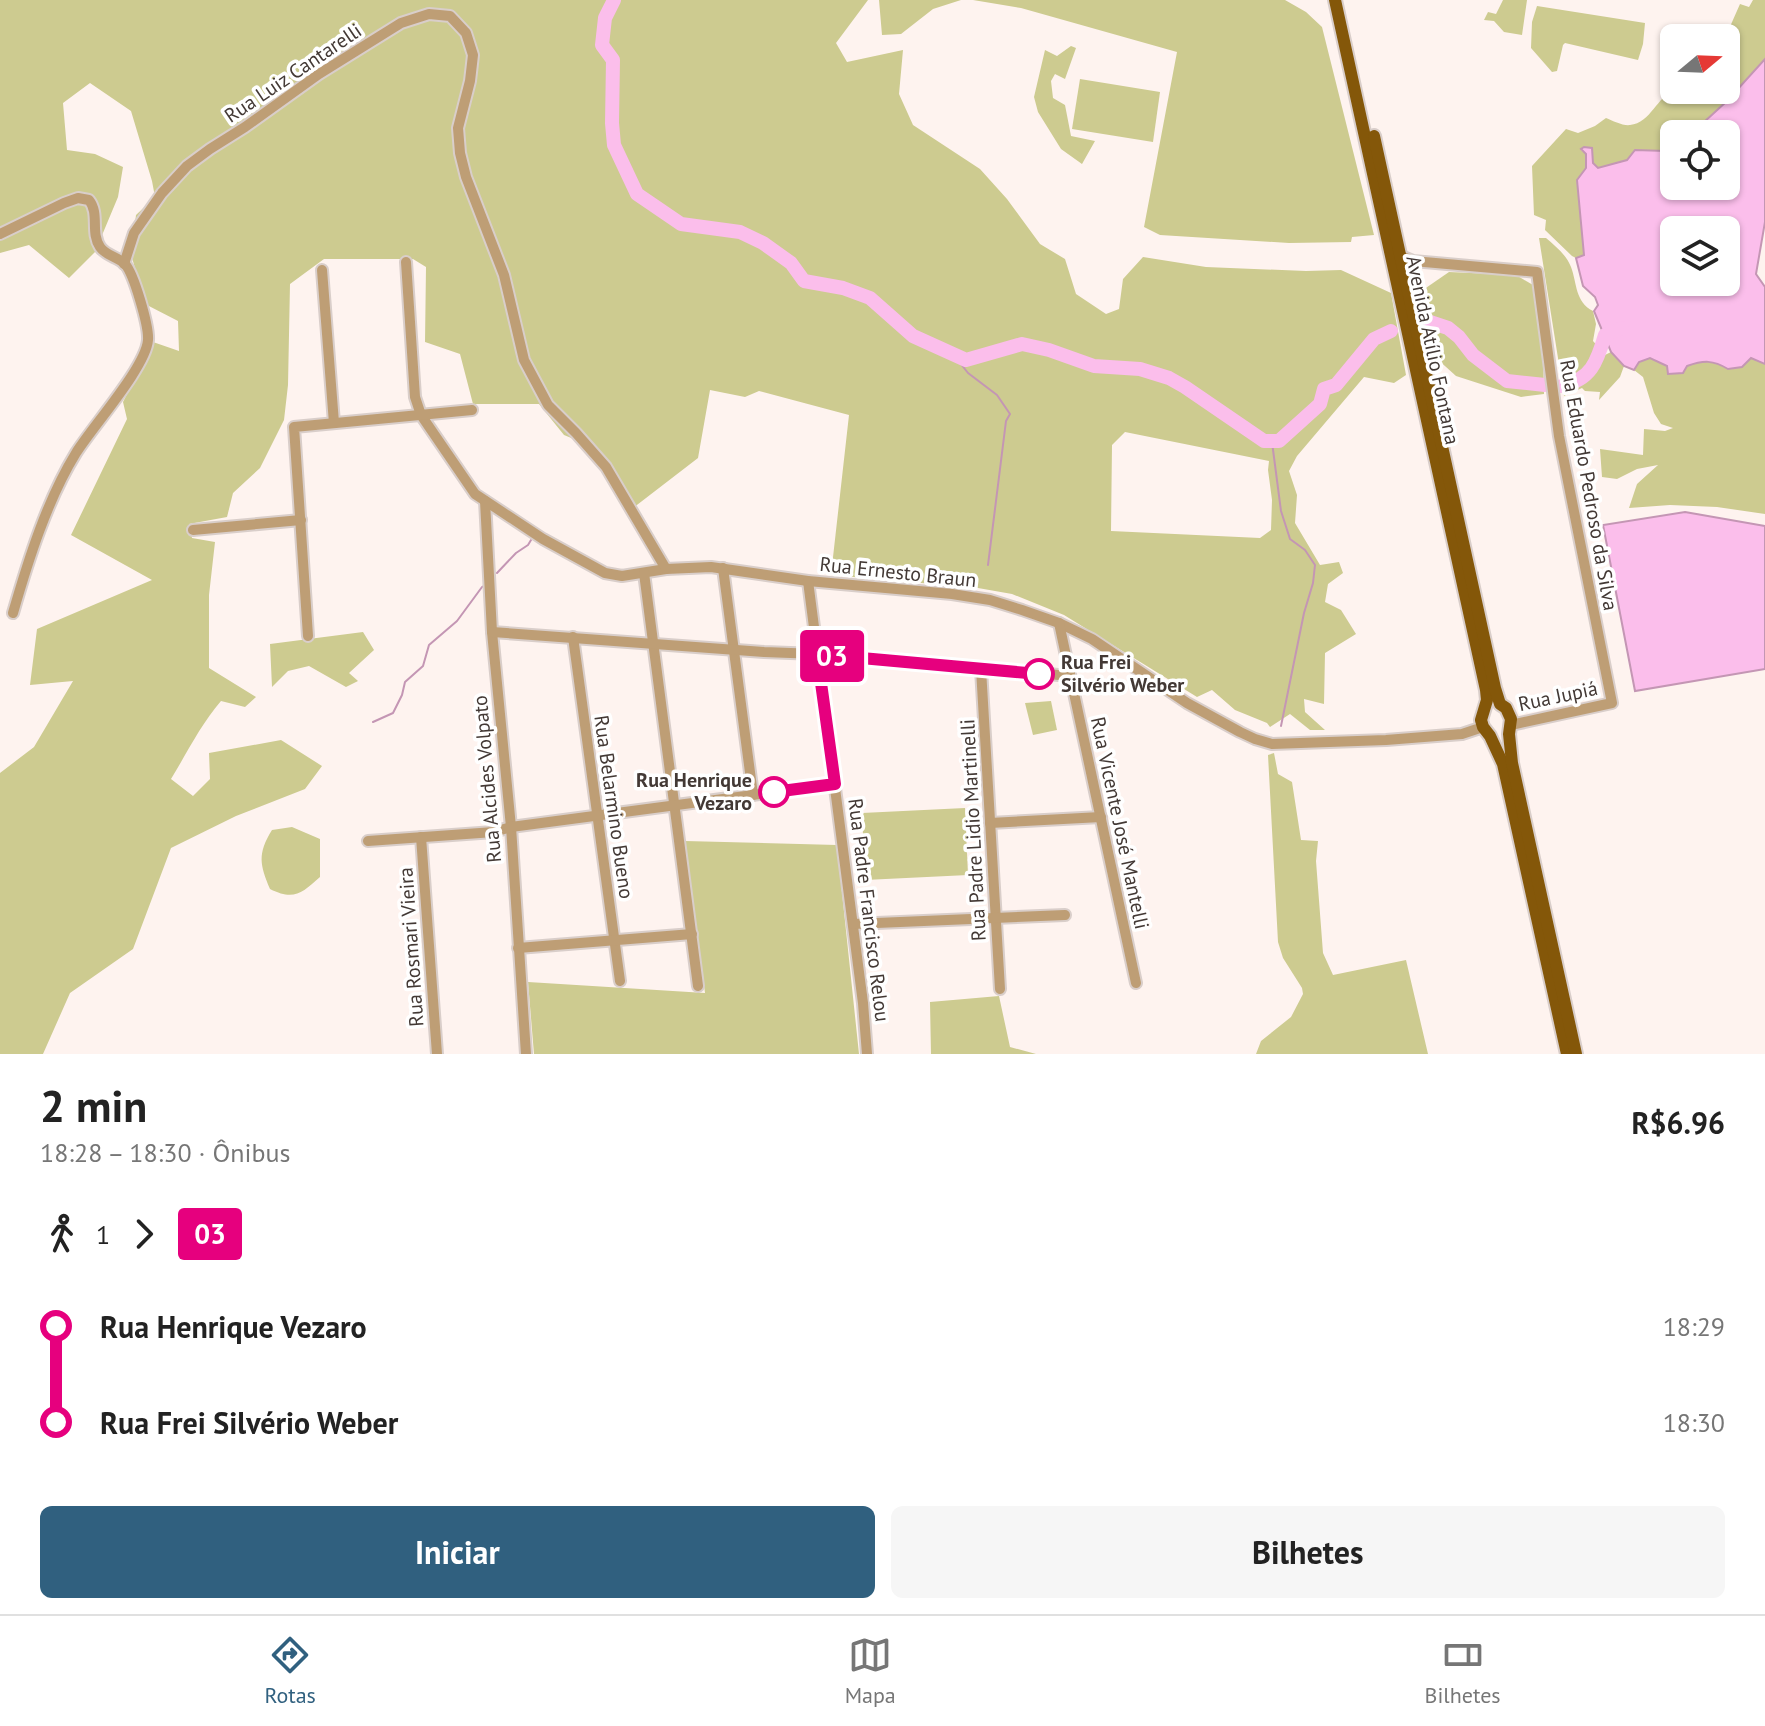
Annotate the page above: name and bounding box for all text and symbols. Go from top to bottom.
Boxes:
street label: Rua Luiz Cantarelli [219,17,367,129]
north arrow [1660,24,1740,104]
map controls [1660,24,1740,296]
button: locate [1660,120,1740,200]
button: layers [1660,216,1740,296]
street label: Avenida Atílio Fontana [1400,253,1466,447]
street label: Rua Eduardo Pedroso da Silva [1554,358,1624,612]
street label: Rua Ernesto Braun [818,551,978,593]
line badge: 03 [796,630,868,682]
text: 03 [816,637,848,674]
place label: Rua Frei Silvério Weber [1061,649,1184,698]
marker: Rua Frei Silvério Weber [1024,659,1054,689]
street label: Rua Jupiá [1516,675,1600,717]
street label: Rua Alcides Volpato [467,694,507,864]
street label: Rua Belarmino Bueno [588,714,640,900]
street label: Rua Vicente José Mantelli [1085,714,1155,932]
street label: Rua Padre Lidio Martinelli [954,718,992,942]
place label: Rua Henrique Vezaro [636,767,752,816]
marker: Rua Henrique Vezaro [759,777,789,807]
street label: Rua Padre Francisco Relou [842,797,896,1023]
street label: Rua Rosmari Vieira [392,866,430,1028]
text: 2 min [40,1077,147,1134]
text: R$6.96 [1632,1103,1725,1142]
text: 18:28 – 18:30 · Ônibus [40,1136,290,1169]
icon: walk [40,1212,84,1256]
icon: forward [122,1212,166,1256]
text: 03 [194,1215,226,1252]
text: 1 [96,1218,110,1251]
text: Rua Henrique Vezaro [100,1307,367,1346]
text: 18:29 [1663,1310,1725,1343]
text: Rua Frei Silvério Weber [100,1403,398,1442]
text: 18:30 [1663,1406,1725,1439]
button: Iniciar [40,1506,875,1598]
button: Bilhetes [891,1506,1725,1598]
tab: Rotas [264,1633,316,1709]
tab: Mapa [845,1633,896,1709]
tab: Bilhetes [1425,1633,1501,1709]

